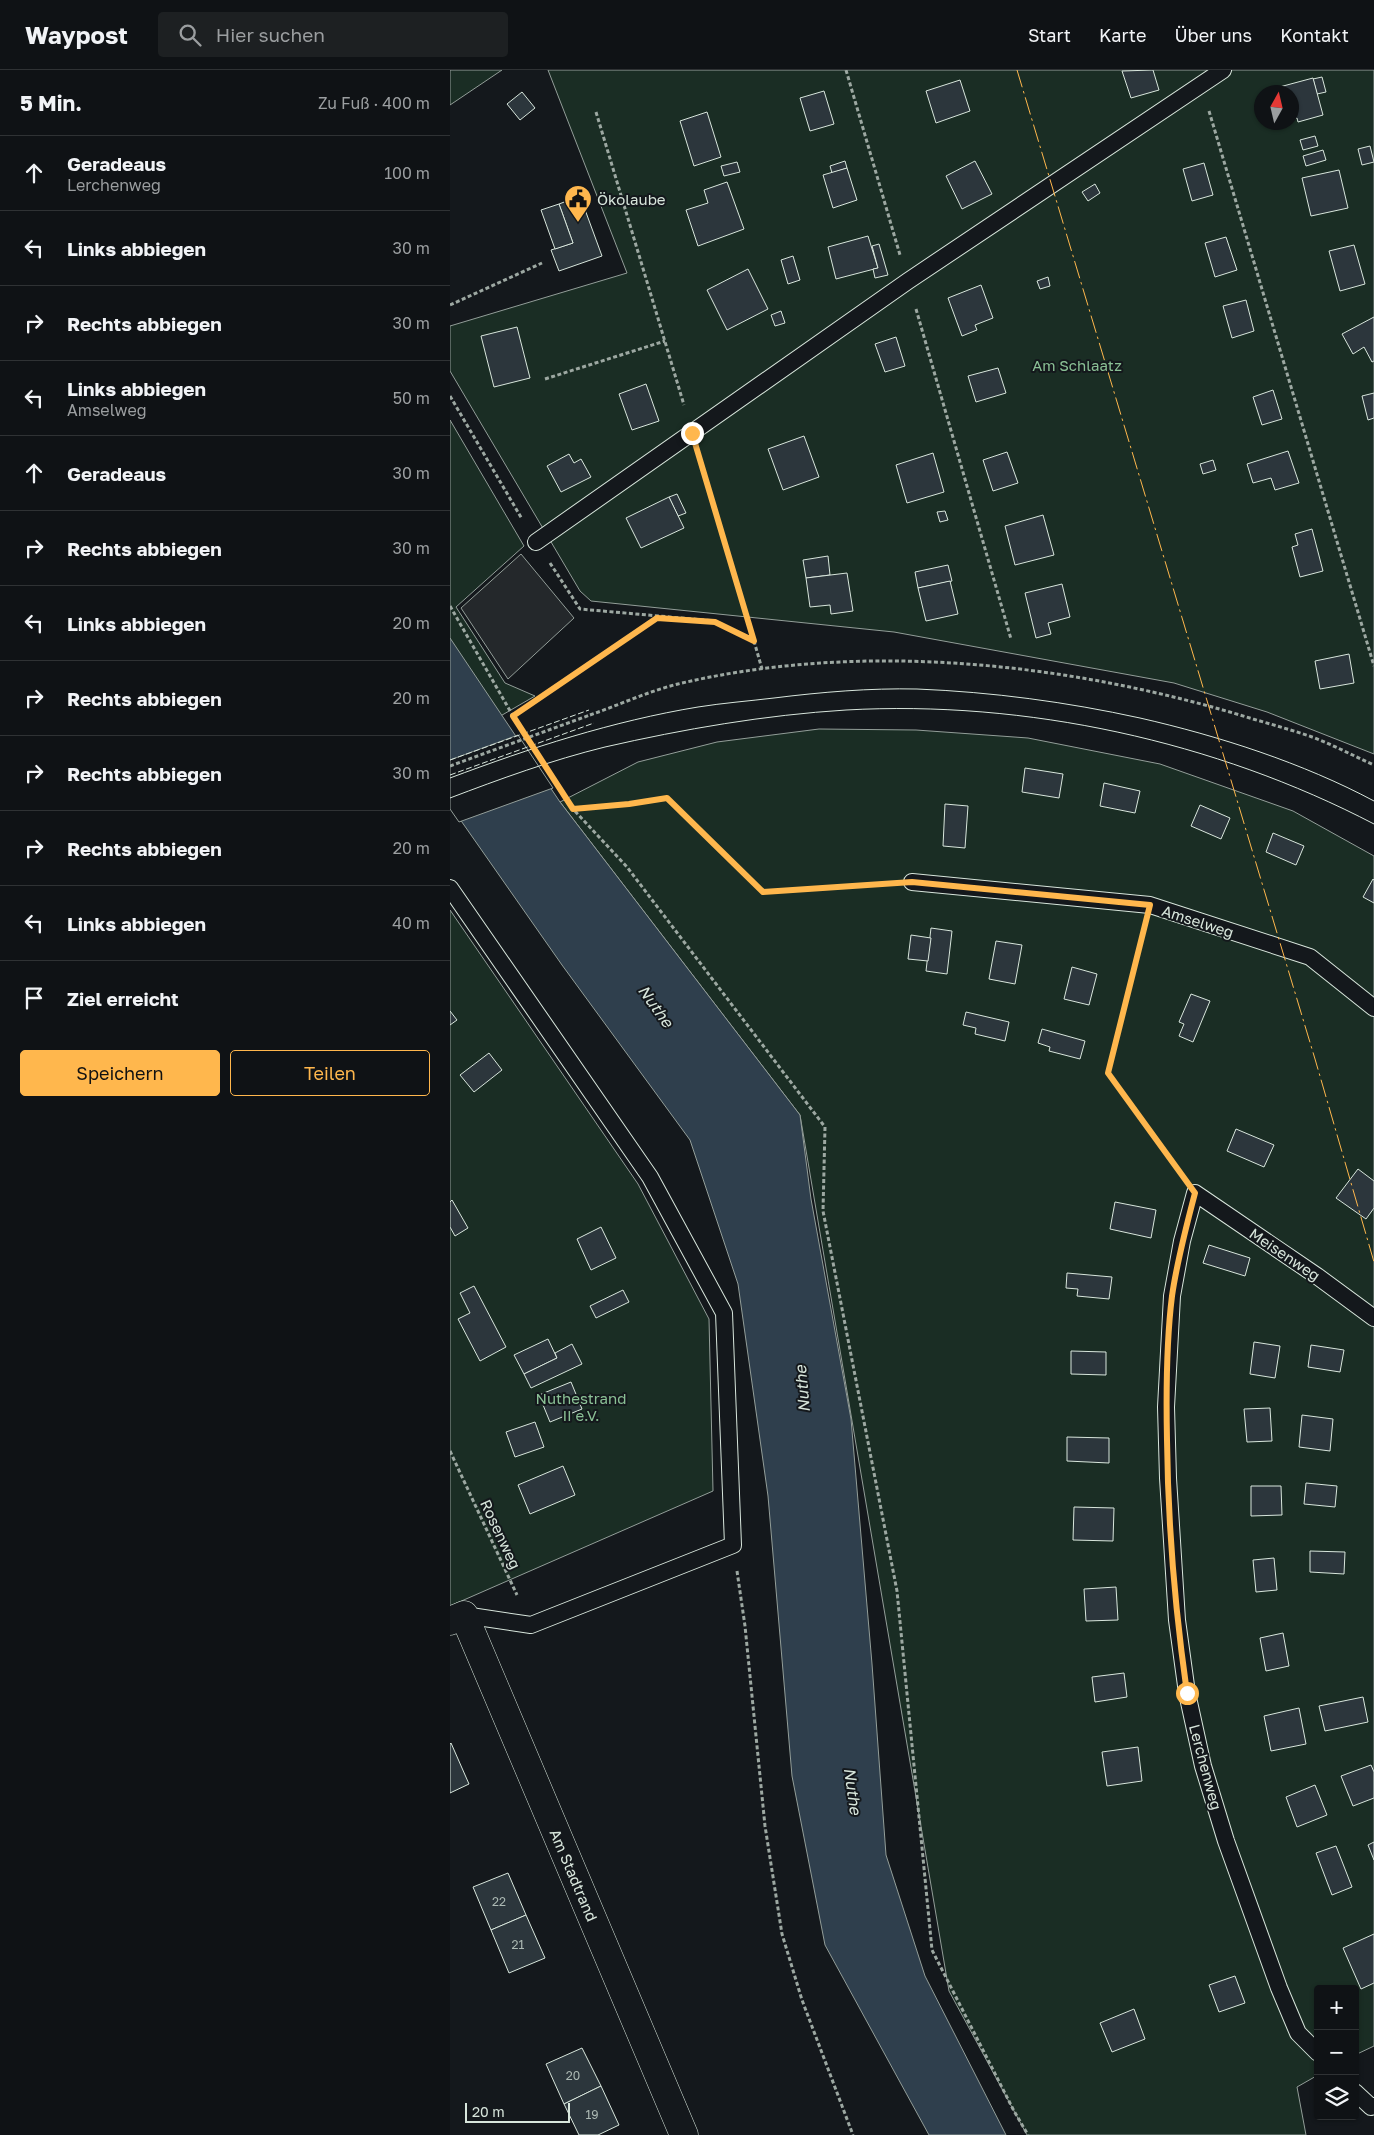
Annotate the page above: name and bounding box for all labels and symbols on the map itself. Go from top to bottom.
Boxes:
north arrow [1254,85,1299,130]
public building icon: Ökolaube [563,184,593,223]
place label: Ökolaube [597,190,666,208]
park label: Am Schlaatz [1032,356,1122,374]
route end [681,422,704,445]
street label: Amselweg [1160,901,1236,941]
water label: Nuthe [634,981,679,1032]
street label: Meisenweg [1246,1224,1324,1284]
water label: Nuthe [790,1363,814,1413]
park label: Nuthestrand II e.V. [536,1389,626,1424]
street label: Rosenweg [477,1496,525,1572]
route start [1176,1682,1199,1705]
street label: Lerchenweg [1186,1722,1226,1812]
water label: Nuthe [840,1766,866,1818]
street label: Am Stadtrand [546,1826,602,1924]
house number: 22 [492,1894,506,1909]
house number: 21 [512,1937,525,1952]
house number: 20 [566,2068,580,2083]
scale bar [465,2100,570,2123]
house number: 19 [585,2107,599,2122]

